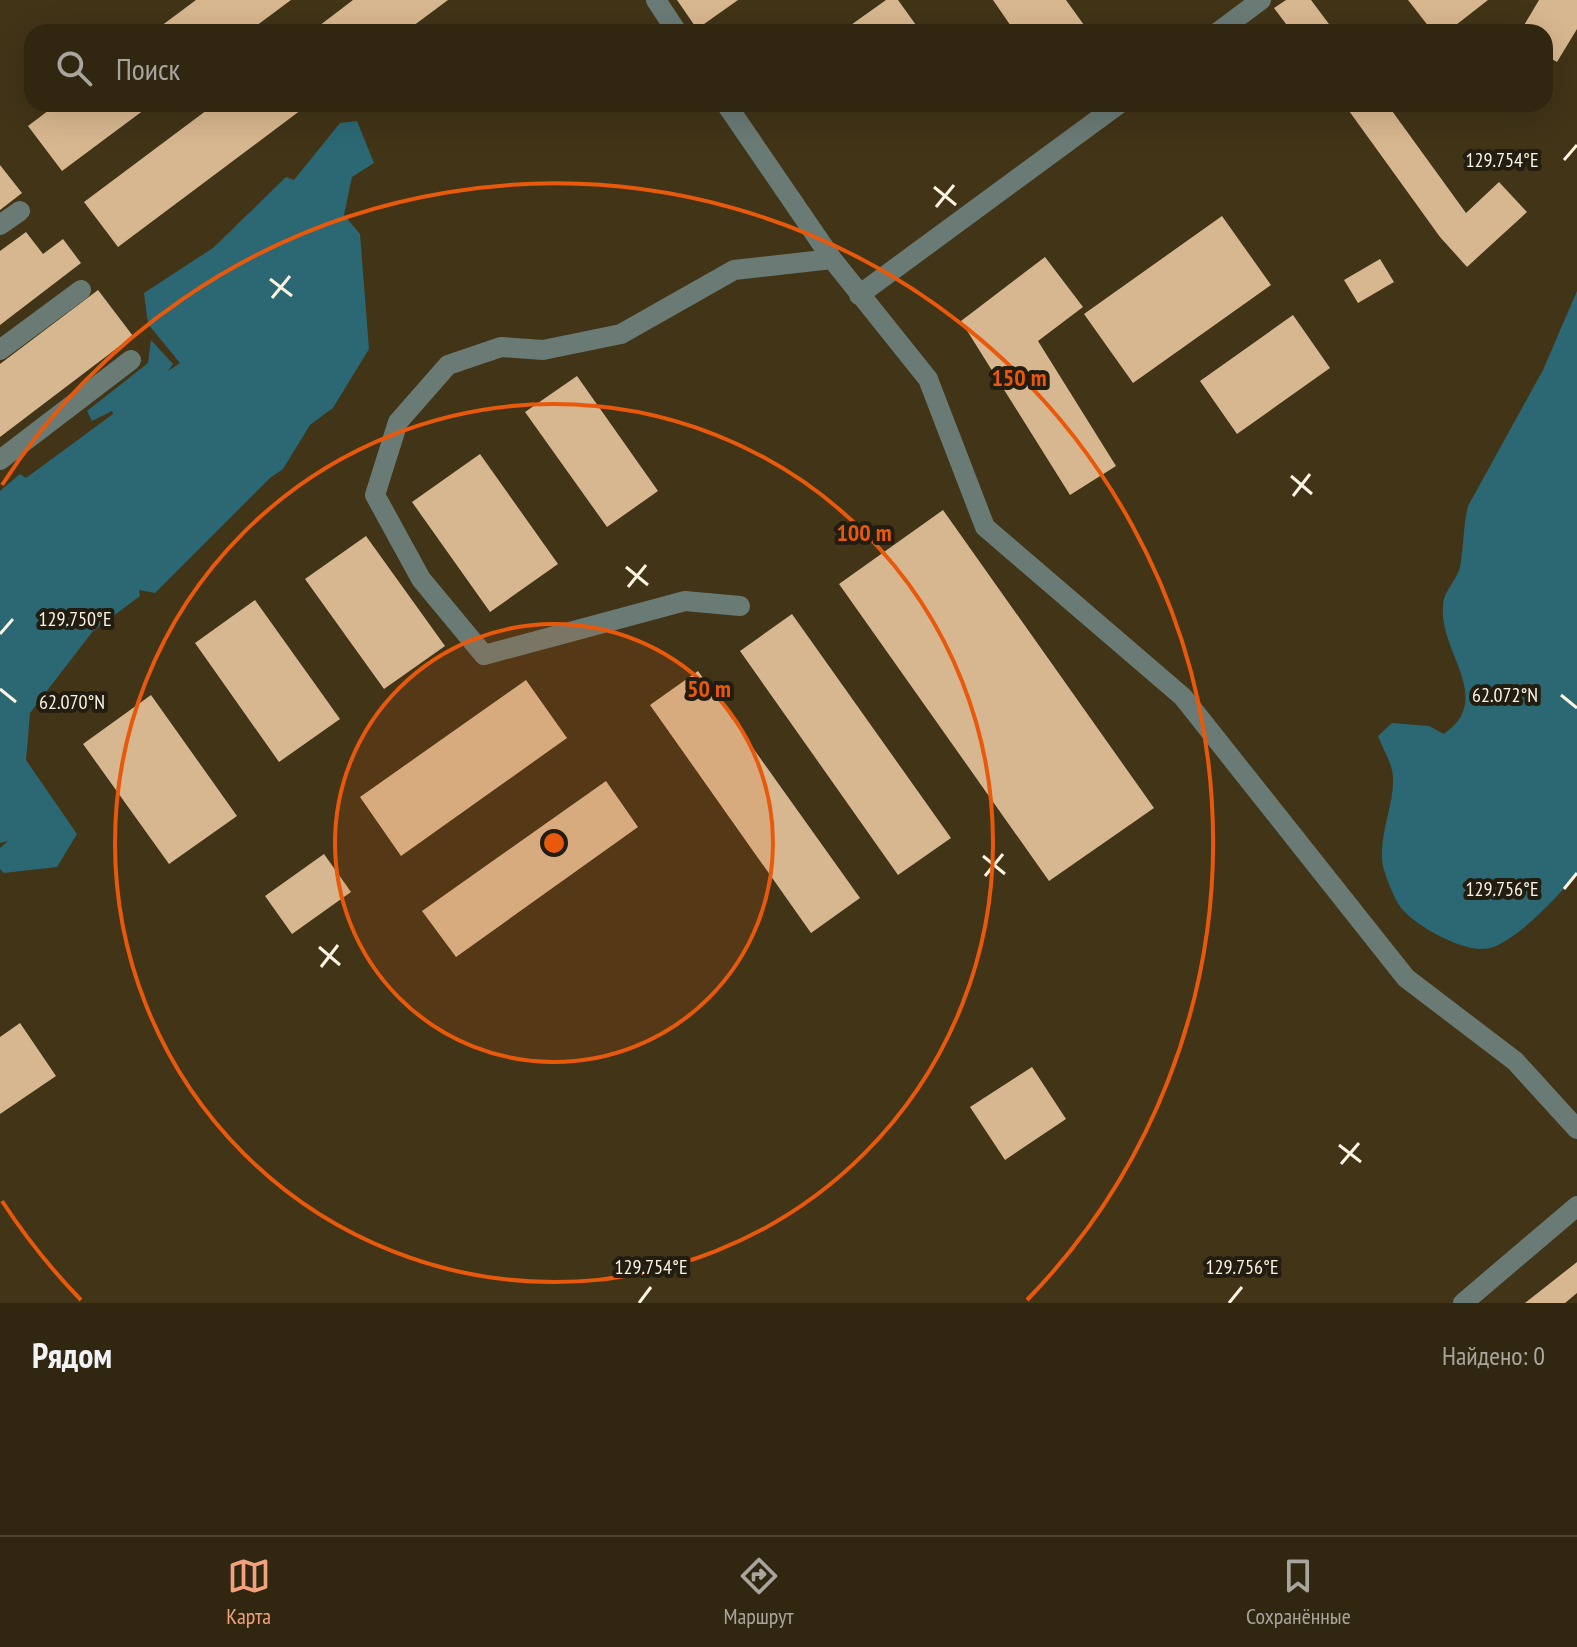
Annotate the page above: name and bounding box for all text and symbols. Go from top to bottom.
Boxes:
search box [24,24,1553,112]
icon: search [52,46,96,90]
text: Поиск [116,49,180,88]
text: 129.754°E [1466,147,1538,173]
text: 150 m [991,362,1047,393]
text: 100 m [836,517,892,548]
text: 129.750°E [39,606,111,632]
text: 50 m [687,673,731,704]
text: 62.072°N [1472,682,1538,708]
text: 62.070°N [39,689,105,715]
centre of rings [540,829,568,857]
text: 129.756°E [1466,876,1538,902]
text: 129.754°E [615,1254,687,1280]
text: 129.756°E [1206,1254,1278,1280]
text: Рядом [32,1333,112,1377]
text: Найдено: 0 [1442,1339,1545,1372]
tab: Карта [226,1554,271,1630]
tab: Маршрут [723,1554,794,1630]
tab: Сохранённые [1246,1554,1351,1630]

